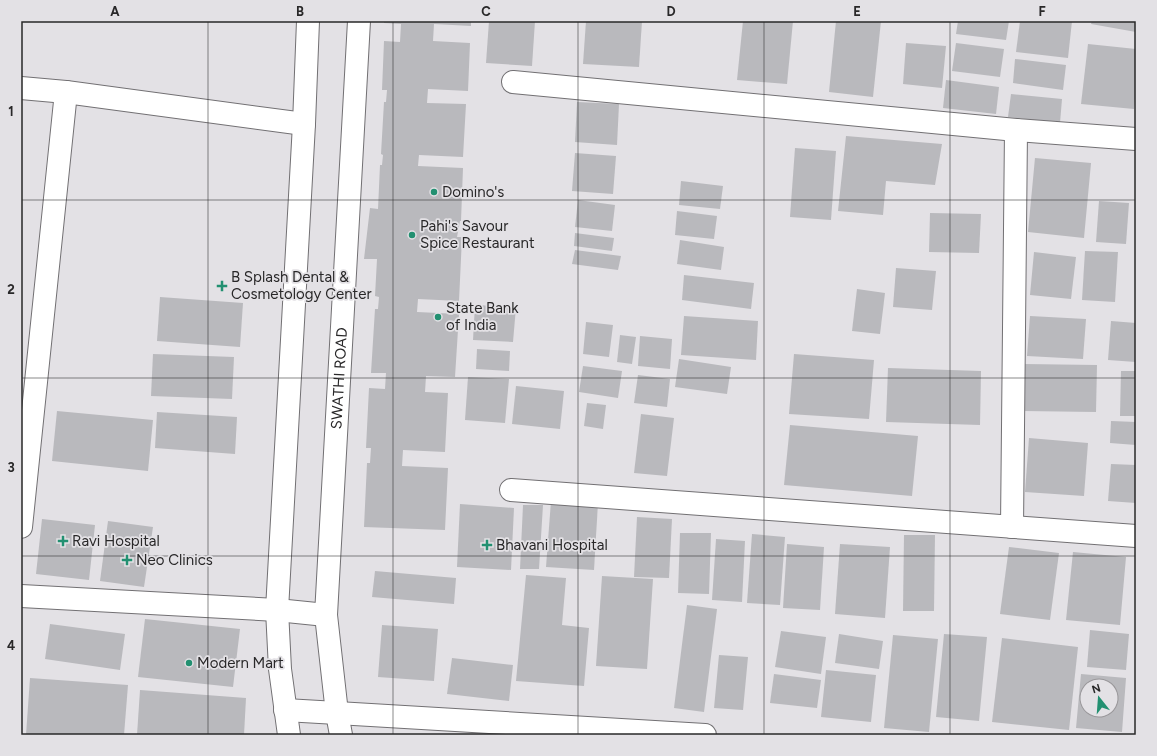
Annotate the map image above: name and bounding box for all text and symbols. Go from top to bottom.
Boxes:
text: A [110,4,120,19]
text: B [296,4,304,19]
text: C [481,4,491,19]
text: D [666,4,676,19]
text: E [853,4,861,19]
text: F [1038,4,1046,19]
text: 1 [8,104,14,119]
place label: Domino's [442,183,504,201]
marker: Domino's [429,187,439,197]
place label: Pahi's Savour Spice Restaurant [420,217,535,252]
marker: Pahi's Savour Spice Restaurant [407,230,417,240]
place label: B Splash Dental & Cosmetology Center [231,268,371,303]
marker: B Splash Dental & Cosmetology Center [216,280,228,292]
text: 2 [7,282,15,297]
place label: State Bank of India [446,299,519,334]
marker: State Bank of India [433,312,443,322]
street label: SWATHI ROAD [327,327,351,430]
text: 3 [7,460,15,475]
place label: Ravi Hospital [72,532,160,550]
marker: Ravi Hospital [57,535,69,547]
place label: Bhavani Hospital [496,536,608,554]
marker: Bhavani Hospital [481,539,493,551]
place label: Neo Clinics [136,551,213,569]
marker: Neo Clinics [121,554,133,566]
text: 4 [7,638,15,653]
place label: Modern Mart [197,654,284,672]
marker: Modern Mart [184,658,194,668]
north arrow [1079,678,1119,718]
text: N [1090,681,1102,696]

